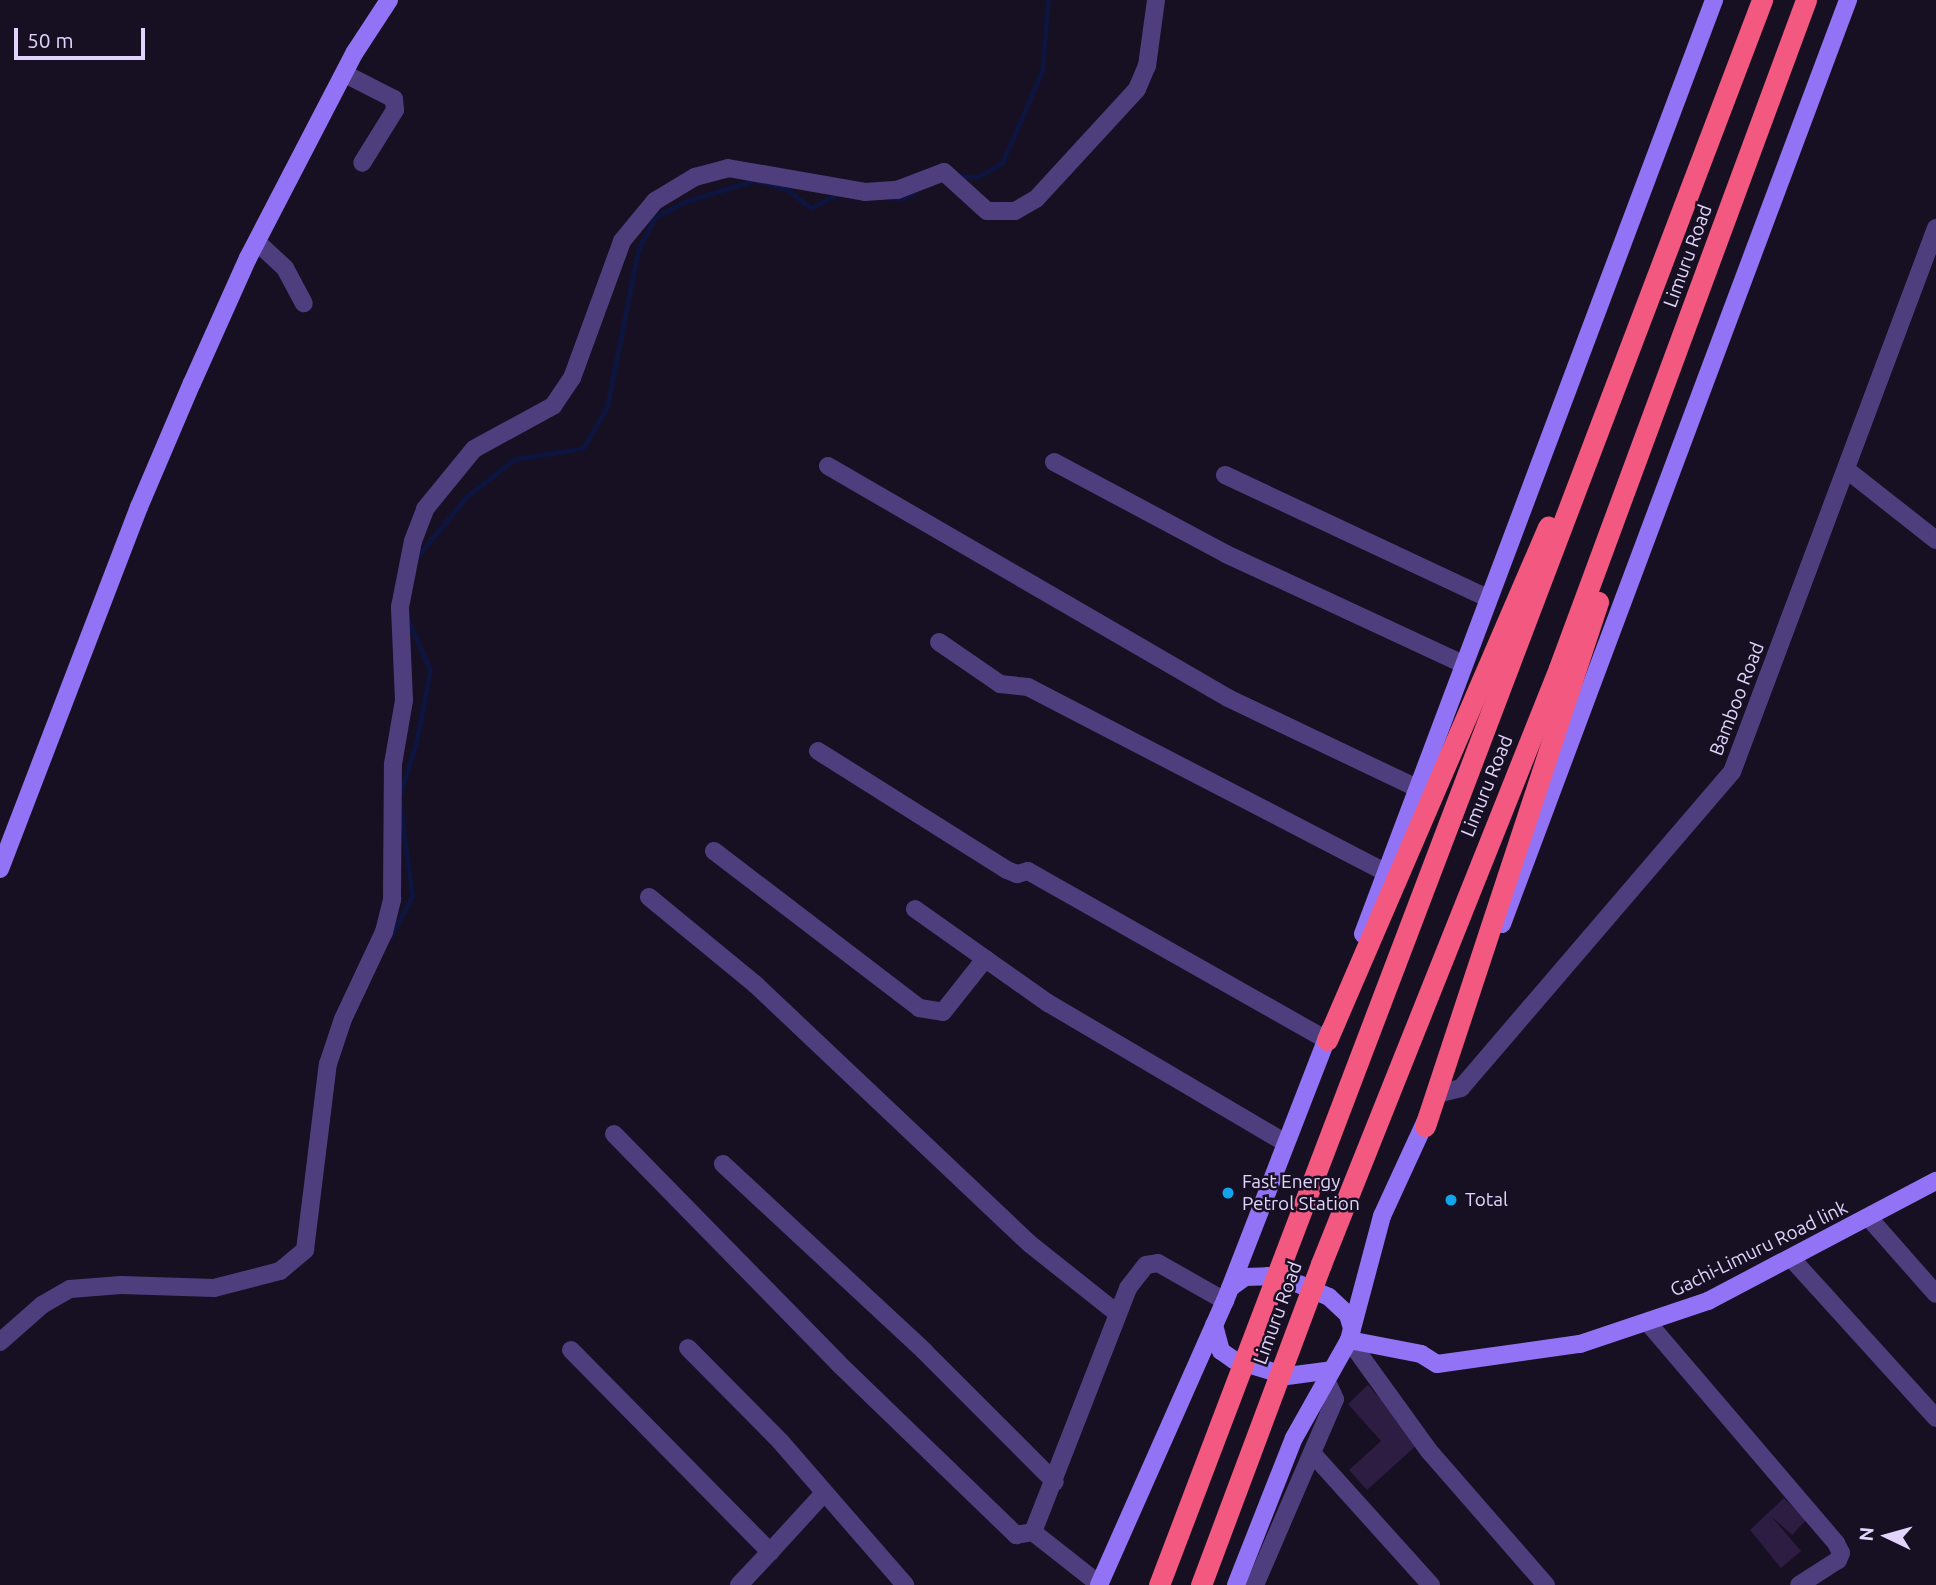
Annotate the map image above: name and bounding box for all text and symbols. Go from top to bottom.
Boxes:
scale bar [18,14,149,58]
text: 50 m [27,28,74,52]
street label: Limuru Road [1659,201,1717,311]
street label: Bamboo Road [1705,639,1769,759]
street label: Limuru Road [1456,732,1518,840]
place label: Fast Energy Petrol Station [1242,1171,1360,1215]
marker: Fast Energy Petrol Station [1220,1185,1236,1201]
place label: Total [1465,1189,1508,1211]
marker: Total [1443,1192,1459,1208]
street label: Gachi-Limuru Road link [1667,1196,1851,1302]
street label: Limuru Road [1249,1258,1307,1368]
north arrow [1852,1501,1922,1571]
text: N [1855,1526,1878,1542]

